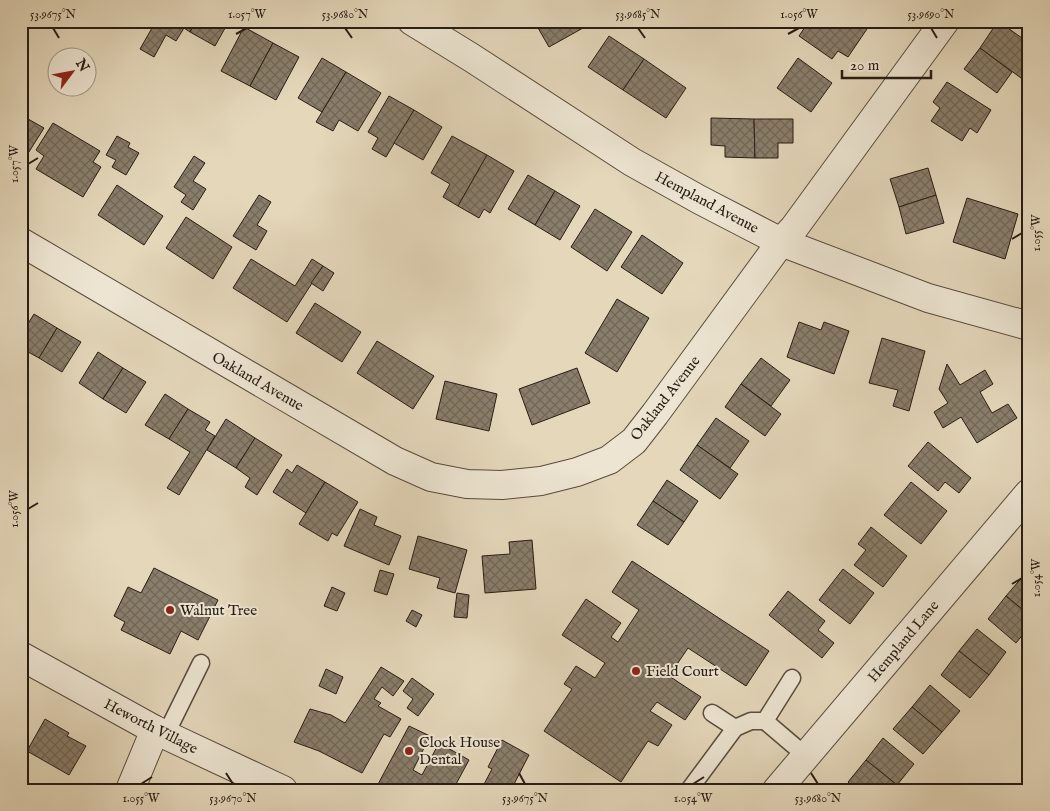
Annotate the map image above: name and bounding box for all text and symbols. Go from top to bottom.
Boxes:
text: 53.9675°N [30,7,77,22]
text: 1.057°W [228,7,267,22]
text: 53.9680°N [322,7,369,22]
text: 53.9685°N [616,7,661,22]
text: 1.056°W [780,7,818,22]
text: 53.9690°N [907,7,955,22]
north arrow [48,48,98,98]
scale bar [842,48,931,80]
text: N [71,55,93,76]
text: 20 m [850,56,880,75]
text: 1.057°W [7,144,22,183]
street label: Hempland Avenue [652,167,762,238]
text: 1.055°W [1029,214,1044,251]
street label: Oakland Avenue [209,348,307,415]
street label: Oakland Avenue [626,352,705,445]
text: 1.056°W [7,490,22,528]
text: 1.054°W [1029,558,1044,597]
street label: Hempland Lane [864,596,943,686]
place label: Walnut Tree [180,601,257,620]
marker: Walnut Tree [164,604,176,616]
place label: Field Court [646,662,719,681]
marker: Field Court [630,665,642,677]
street label: Heworth Village [101,695,201,758]
place label: Clock House Dental [419,733,500,769]
marker: Clock House Dental [403,745,415,757]
text: 1.055°W [123,791,160,806]
text: 53.9670°N [209,791,257,806]
text: 53.9675°N [502,791,549,806]
text: 1.054°W [674,791,713,806]
text: 53.9680°N [795,791,842,806]

